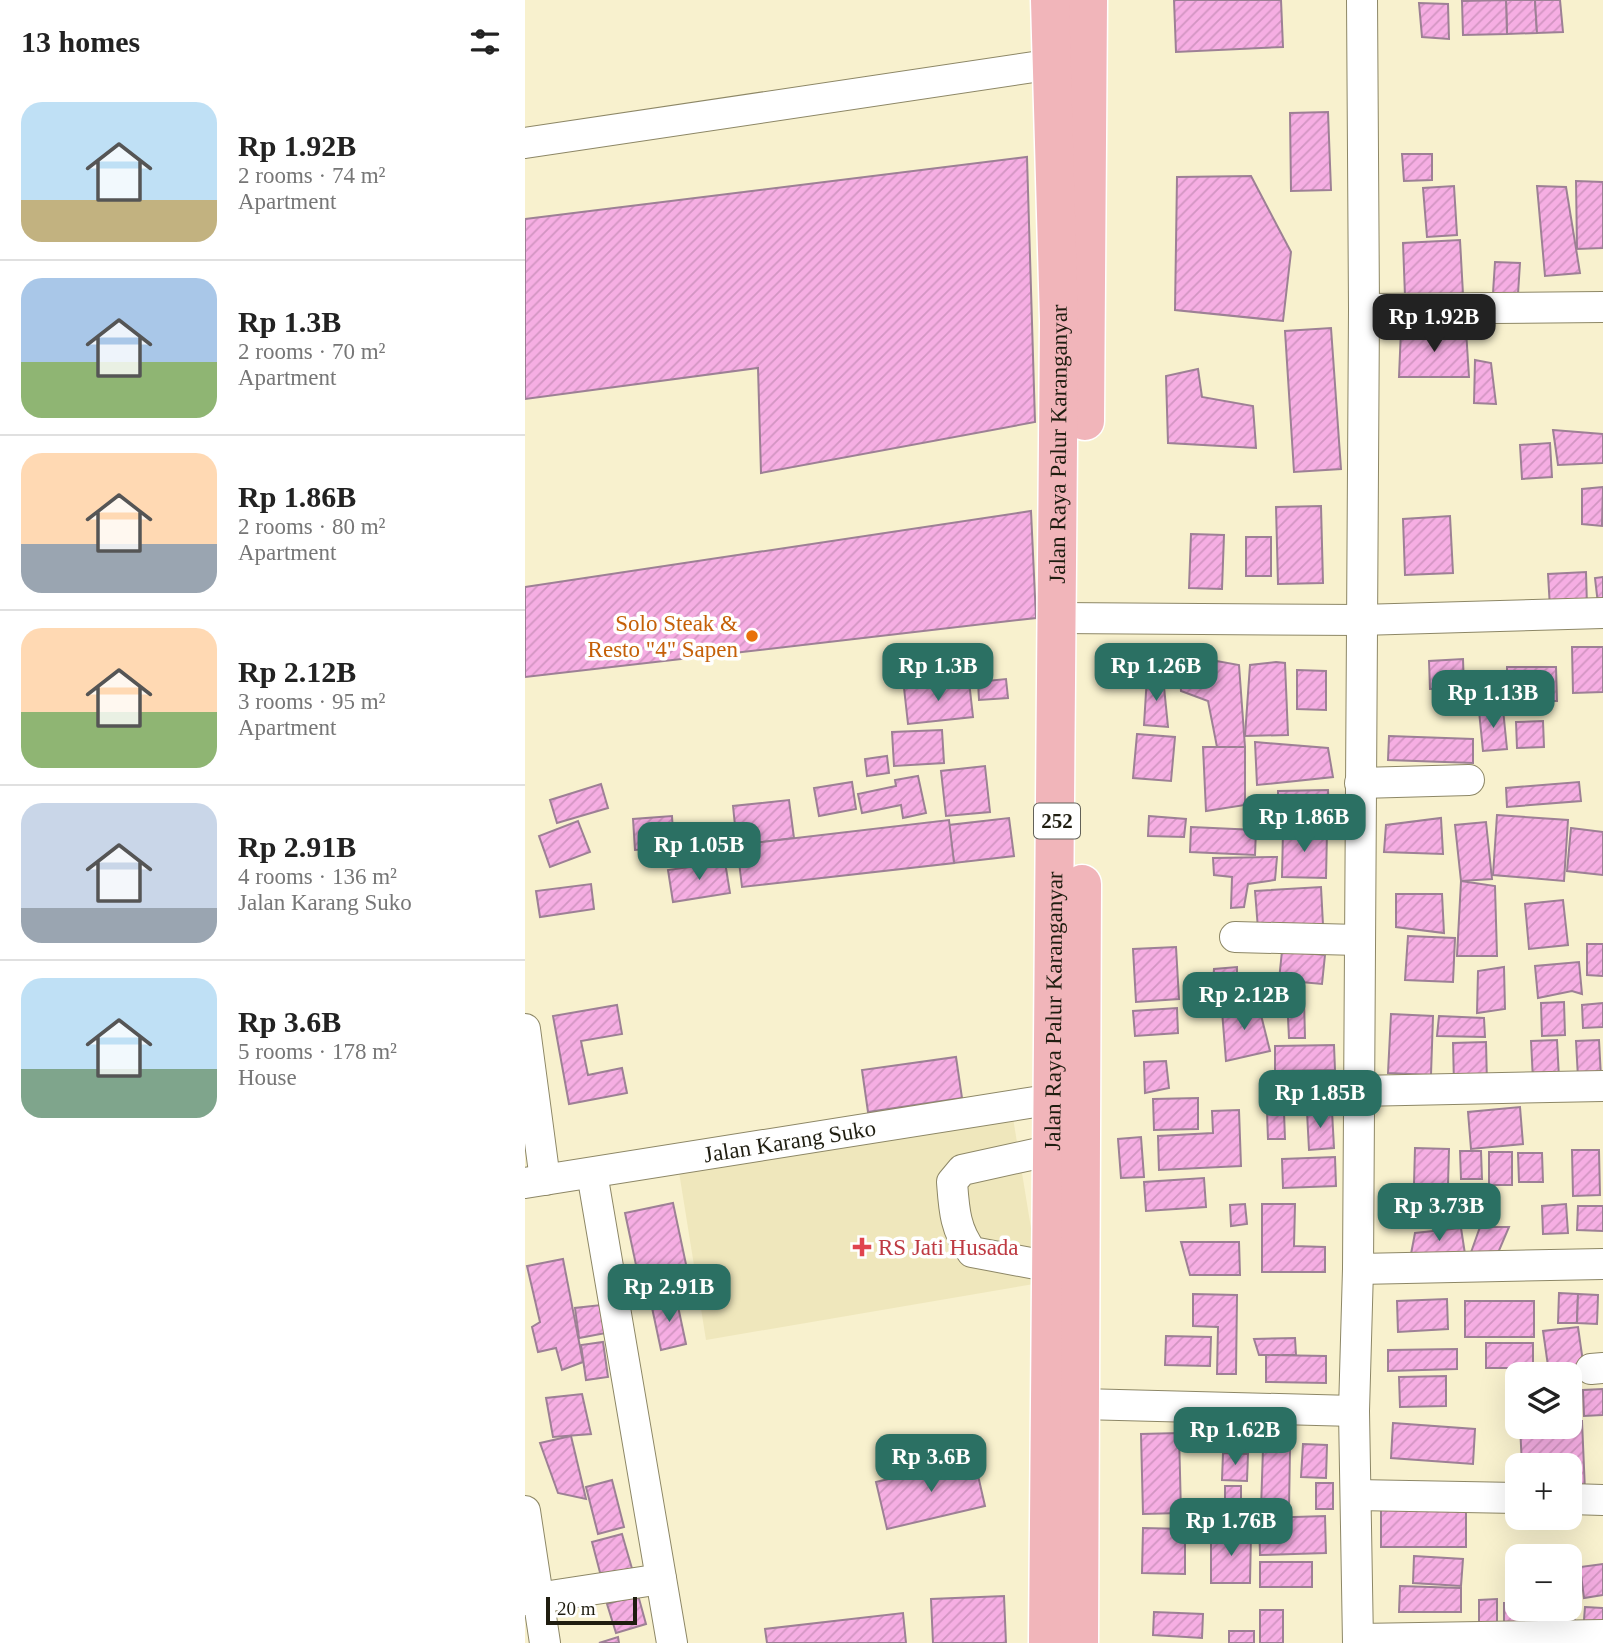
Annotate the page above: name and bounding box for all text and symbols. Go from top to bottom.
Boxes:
icon: filters [466,23,504,61]
text: 13 homes [21,25,140,58]
text: Rp 1.92B [238,129,356,162]
icon: home [77,130,161,214]
text: 2 rooms · 74 m² [238,163,385,188]
text: Apartment [238,189,336,214]
pin: Rp 1.92B [1362,294,1506,354]
street label: Jalan Raya Palur Karanganyar [1044,304,1072,584]
text: Rp 1.92B [1389,304,1479,329]
text: Rp 1.3B [238,305,341,338]
icon: home [77,306,161,390]
text: 2 rooms · 70 m² [238,339,385,364]
text: Apartment [238,365,336,390]
text: Rp 1.86B [238,480,356,513]
icon: home [77,481,161,565]
text: 2 rooms · 80 m² [238,514,385,539]
text: Apartment [238,540,336,565]
place label: Solo Steak & Resto "4" Sapen [588,611,738,662]
marker: Solo Steak & Resto "4" Sapen [744,628,760,644]
pin: Rp 1.3B [873,644,1003,703]
pin: Rp 1.26B [1084,644,1228,703]
text: Rp 1.3B [898,653,978,678]
text: Rp 1.26B [1111,653,1201,678]
text: Rp 2.12B [238,655,356,688]
icon: home [77,656,161,740]
pin: Rp 1.13B [1421,670,1565,730]
text: Rp 1.13B [1448,680,1538,705]
text: 3 rooms · 95 m² [238,689,385,714]
text: Apartment [238,715,336,740]
pin: Rp 1.86B [1232,794,1376,854]
road number: 252 [1034,804,1080,838]
text: Rp 1.86B [1259,804,1349,829]
pin: Rp 1.05B [627,822,771,882]
text: Rp 2.91B [238,830,356,863]
icon: home [77,831,161,915]
text: Rp 1.05B [654,832,744,857]
text: 4 rooms · 136 m² [238,864,397,889]
street label: Jalan Raya Palur Karanganyar [1040,871,1067,1151]
text: Jalan Karang Suko [238,890,412,915]
pin: Rp 2.12B [1172,972,1316,1032]
text: Rp 2.12B [1199,982,1289,1007]
text: Rp 3.6B [238,1005,341,1038]
icon: home [77,1006,161,1090]
text: 5 rooms · 178 m² [238,1039,397,1064]
text: House [238,1065,297,1090]
pin: Rp 1.85B [1248,1070,1392,1130]
text: Rp 1.85B [1275,1080,1365,1105]
street label: Jalan Karang Suko [702,1115,877,1167]
pin: Rp 3.73B [1367,1184,1511,1243]
text: Rp 3.73B [1394,1193,1484,1218]
place label: RS Jati Husada [878,1235,1019,1260]
marker: RS Jati Husada [852,1237,872,1257]
pin: Rp 2.91B [597,1264,741,1324]
text: Rp 2.91B [624,1274,714,1299]
map controls [1505,1362,1582,1621]
button: layers [1505,1362,1582,1439]
pin: Rp 1.62B [1163,1408,1307,1467]
text: Rp 1.62B [1190,1417,1280,1442]
pin: Rp 3.6B [866,1434,996,1494]
text: Rp 3.6B [891,1444,971,1469]
button: + [1505,1453,1582,1530]
pin: Rp 1.76B [1159,1498,1303,1558]
text: Rp 1.76B [1186,1508,1276,1533]
button: − [1505,1544,1582,1621]
scale bar [546,1594,637,1626]
text: 20 m [557,1598,596,1619]

